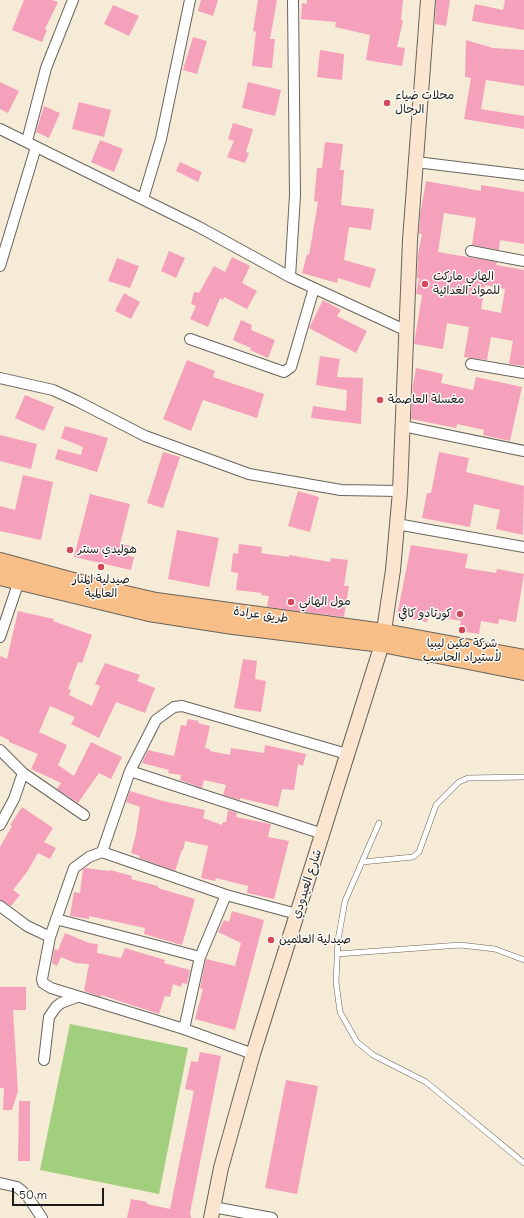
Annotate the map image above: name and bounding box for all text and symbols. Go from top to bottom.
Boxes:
place label: محلات ضياء الرحال [395,89,454,117]
marker: محلات ضياء الرحال [382,98,392,108]
place label: الهاني ماركت للمواد الغدائية [433,270,500,298]
marker: الهاني ماركت للمواد الغدائية [420,279,430,289]
place label: مغسلة العاصمة [388,393,464,407]
marker: مغسلة العاصمة [375,395,385,405]
place label: هوليدي سنتر [78,543,137,557]
marker: هوليدي سنتر [65,545,75,555]
marker: صيدلية المنار العالمية [96,562,106,572]
place label: صيدلية المنار العالمية [72,573,130,601]
place label: مول الهاني [299,595,351,609]
marker: مول الهاني [286,597,296,607]
street label: طريق عرادة [233,604,289,626]
place label: كورتادو كافي [398,607,452,621]
marker: كورتادو كافي [455,609,465,619]
marker: شركة مكين ليبيا لأستيراد الحاسب [457,625,467,635]
place label: شركة مكين ليبيا لأستيراد الحاسب [423,637,501,665]
street label: شارع العيدودي [289,848,325,920]
place label: صيدلية العلمين [279,933,351,947]
marker: صيدلية العلمين [266,935,276,945]
scale bar [14,1180,106,1206]
text: 50 m [19,1187,47,1202]

